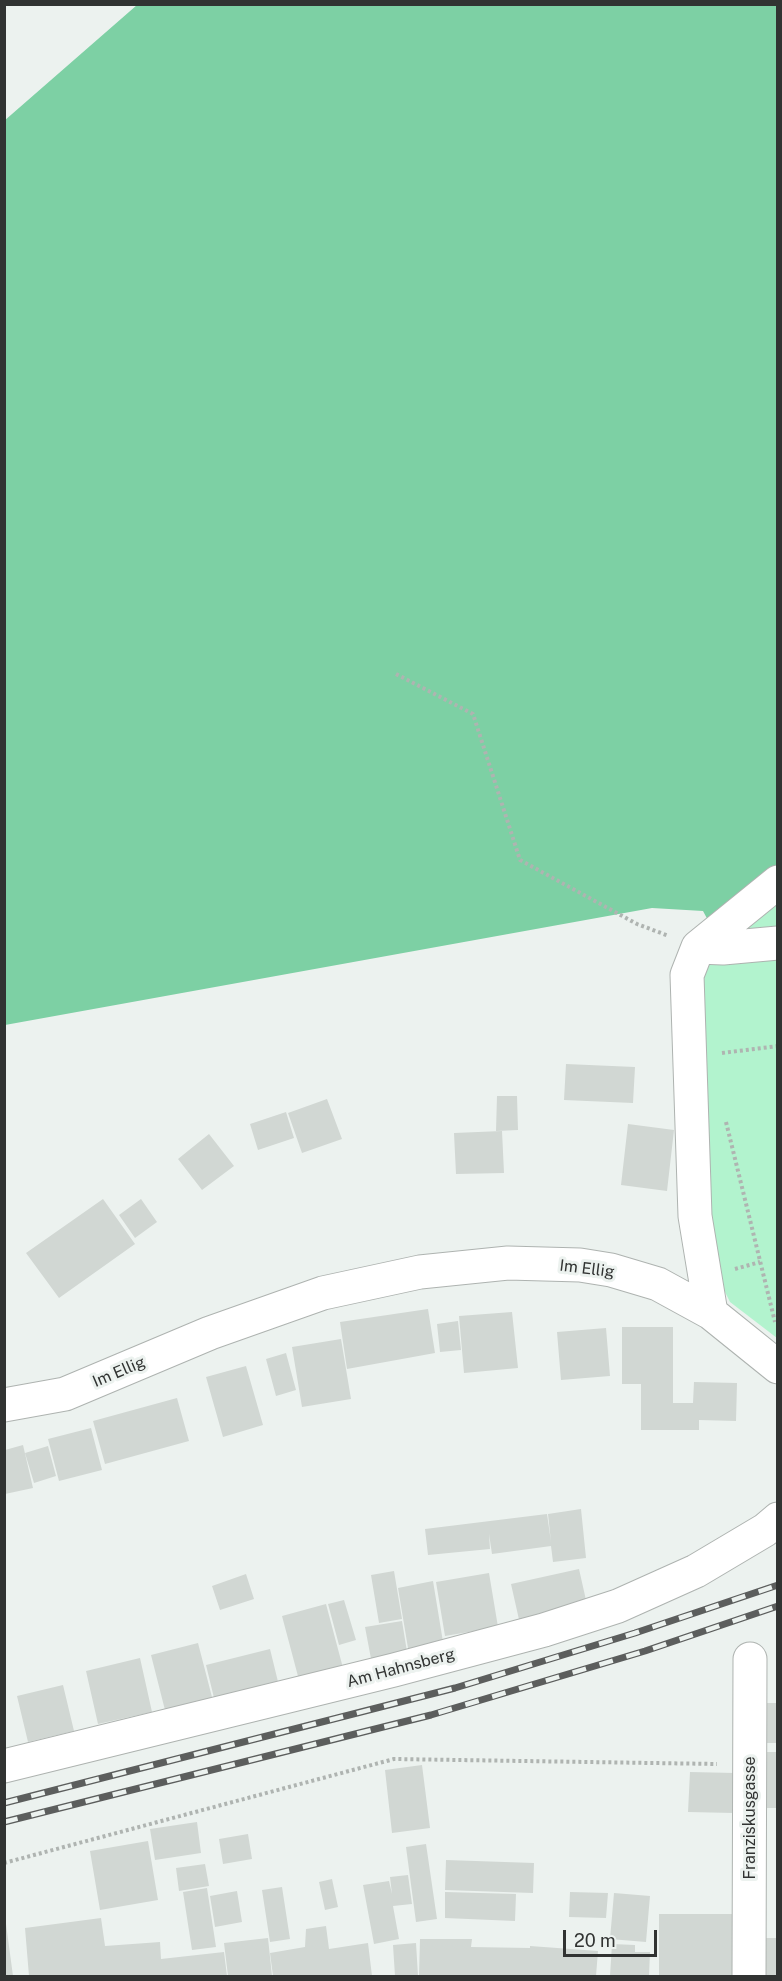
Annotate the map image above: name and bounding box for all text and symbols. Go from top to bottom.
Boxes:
street label: Im Ellig [558,1256,616,1282]
street label: Im Ellig [90,1352,148,1392]
street label: Am Hahnsberg [345,1644,457,1692]
street label: Franziskusgasse [740,1756,760,1880]
scale bar [566,1918,660,1956]
text: 20 m [574,1930,616,1951]

